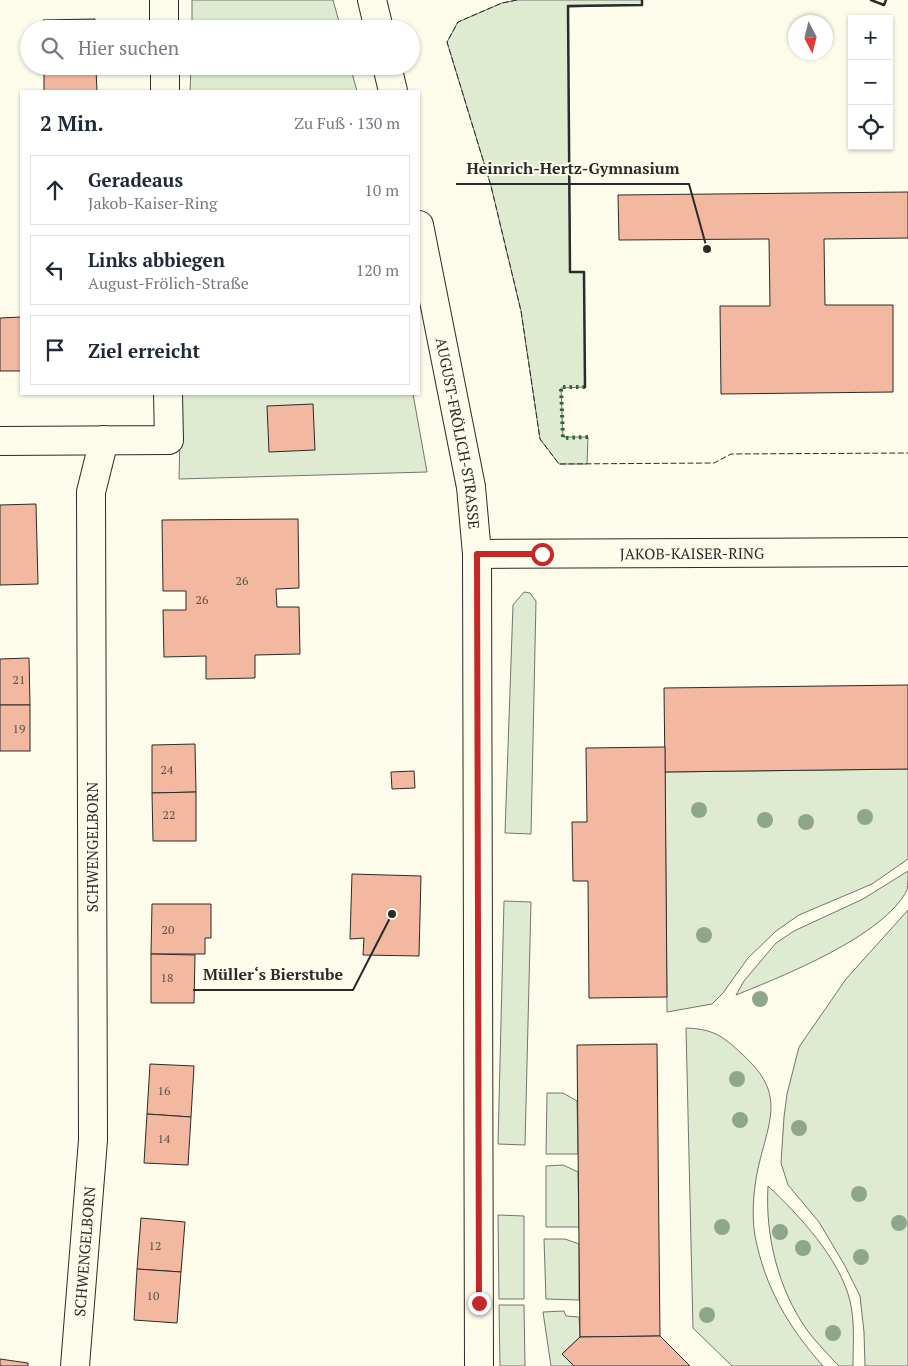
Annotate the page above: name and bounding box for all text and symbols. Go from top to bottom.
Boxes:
north arrow [788,15,833,60]
map controls [848,15,893,150]
button: + [848,15,893,60]
search box [20,20,420,75]
icon: search [38,34,66,62]
text: Hier suchen [78,35,179,60]
button: − [848,60,893,105]
button: locate [848,105,893,150]
text: 2 Min. [40,109,104,137]
text: Zu Fuß · 130 m [294,112,400,134]
callout: Heinrich-Hertz-Gymnasium [456,153,689,184]
text: Heinrich-Hertz-Gymnasium [466,157,680,179]
text: Geradeaus [88,167,183,192]
icon: ahead [41,176,69,204]
text: 10 m [364,179,399,201]
text: Jakob-Kaiser-Ring [88,192,217,214]
text: Links abbiegen [88,247,225,272]
icon: left [41,256,69,284]
text: 120 m [356,259,399,281]
text: August-Frölich-Straße [88,272,249,294]
icon: arrive [41,336,69,364]
street label: AUGUST-FRÖLICH-STRASSE [432,336,485,530]
text: Ziel erreicht [88,338,200,363]
route start [531,543,554,566]
street label: JAKOB-KAISER-RING [620,543,765,563]
house number: 26 [236,573,249,588]
house number: 26 [196,592,209,607]
house number: 21 [13,672,25,687]
house number: 19 [13,721,25,736]
house number: 24 [161,762,174,777]
street label: SCHWENGELBORN [82,782,102,912]
house number: 22 [163,807,175,822]
house number: 20 [162,922,174,937]
callout: Müller‘s Bierstube [193,959,353,990]
text: Müller‘s Bierstube [203,963,343,985]
house number: 18 [161,970,173,985]
house number: 16 [158,1083,171,1098]
house number: 14 [158,1131,171,1146]
street label: SCHWENGELBORN [69,1185,99,1317]
house number: 12 [149,1238,161,1253]
house number: 10 [147,1288,159,1303]
route end [468,1292,491,1315]

